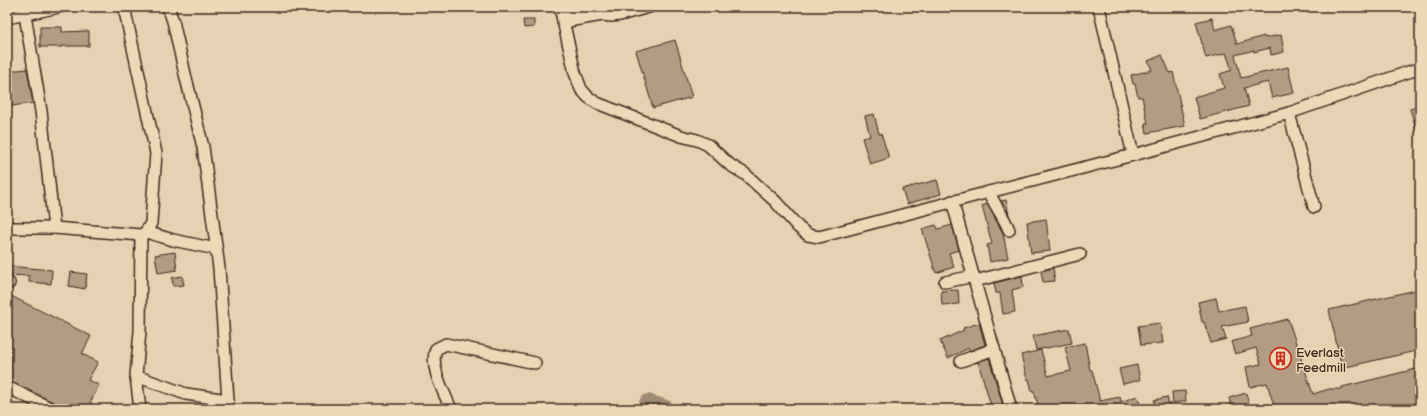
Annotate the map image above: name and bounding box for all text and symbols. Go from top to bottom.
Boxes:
place label: Everlast Feedmill [1296,345,1346,376]
building icon: Everlast Feedmill [1267,346,1293,372]

